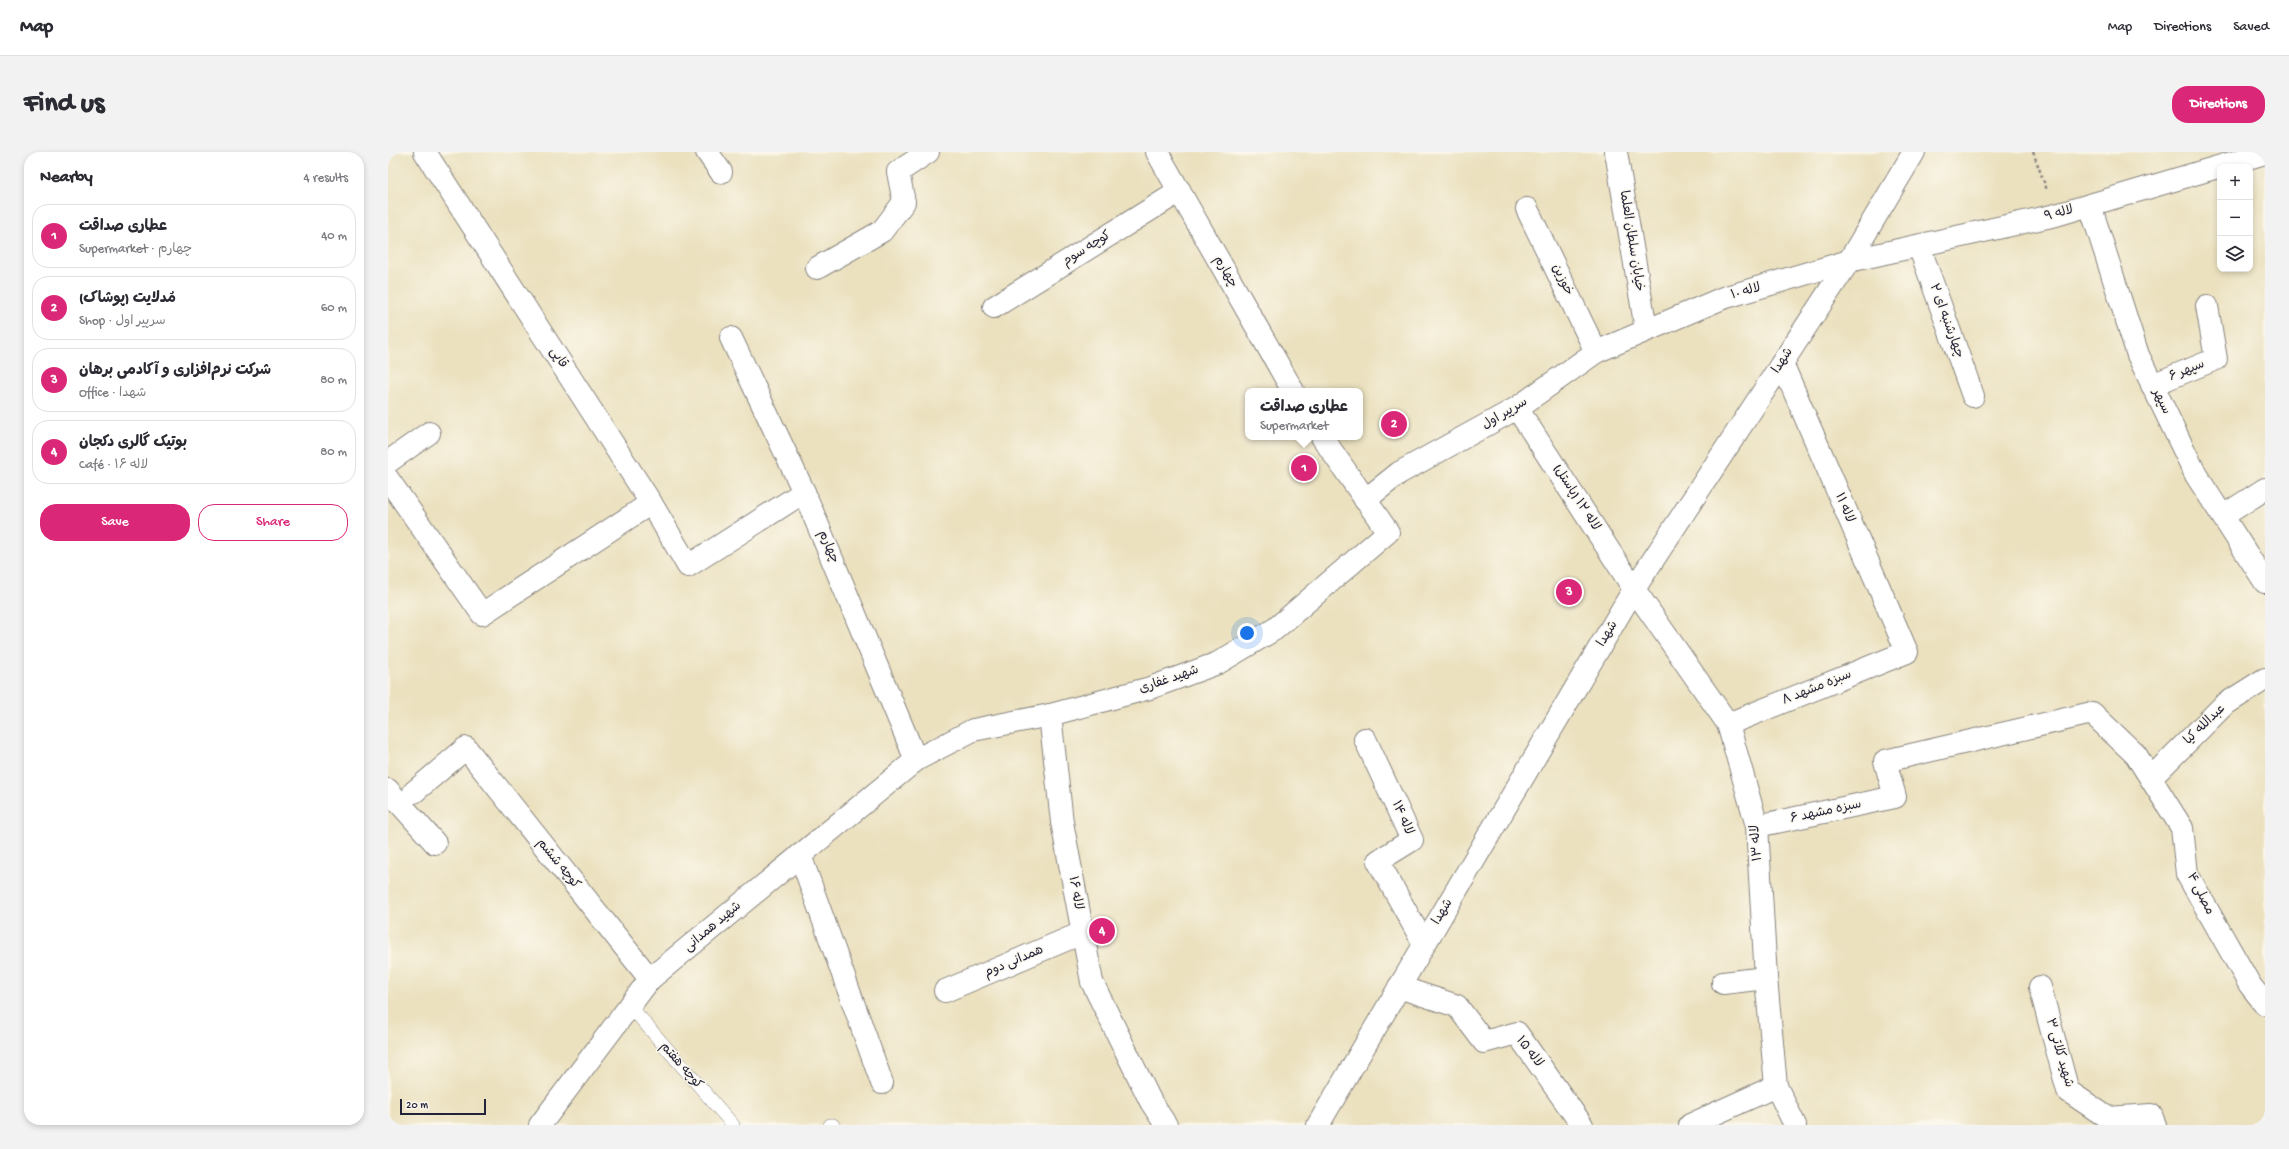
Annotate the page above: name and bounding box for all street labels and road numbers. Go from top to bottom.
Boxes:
street label: خیابان سلطان العلما [1616,189,1646,293]
street label: ۹ لاله [2043,202,2075,225]
street label: کوچه سوم [1060,228,1115,271]
street label: چهارم [1209,253,1240,291]
street label: خوزین [1548,262,1576,298]
street label: لاله ۱۰ [1729,281,1763,303]
street label: ۲ چهارشنبه ای [1926,282,1966,360]
street label: قاپی [546,345,570,371]
street label: شهدا [1769,345,1797,377]
street label: ۶ سپهر [2167,356,2207,385]
street label: سپهر [2148,386,2173,417]
street label: سرپیر اول [1480,395,1530,433]
street label: لاله ۱۲ (پاستل) [1549,462,1603,534]
street label: ۱۱ لاله [1831,491,1857,525]
street label: چهارم [813,528,842,566]
street label: شهدا [1595,618,1621,650]
street label: شهید غفاری [1137,663,1201,697]
street label: ۸ سبزه مشهد [1780,667,1854,709]
street label: عبدالله کیا [2181,702,2229,748]
street label: ۶ سبزه مشهد [1789,796,1863,827]
street label: ۱۴ لاله [1388,799,1416,837]
street label: لاله ۱۳ [1748,824,1766,862]
street label: کوچه ششم [532,836,583,893]
street label: ۴ مصلی [2183,871,2217,917]
street label: لاله ۱۶ [1065,875,1086,911]
street label: شهدا [1430,896,1456,928]
street label: شهید همدانی [681,899,745,955]
street label: همدانی دوم [982,943,1046,982]
street label: ۳ شهید کلاتی [2042,1017,2076,1089]
street label: ۱۵ لاله [1512,1034,1546,1070]
street label: کوچه هفتم [656,1039,706,1094]

